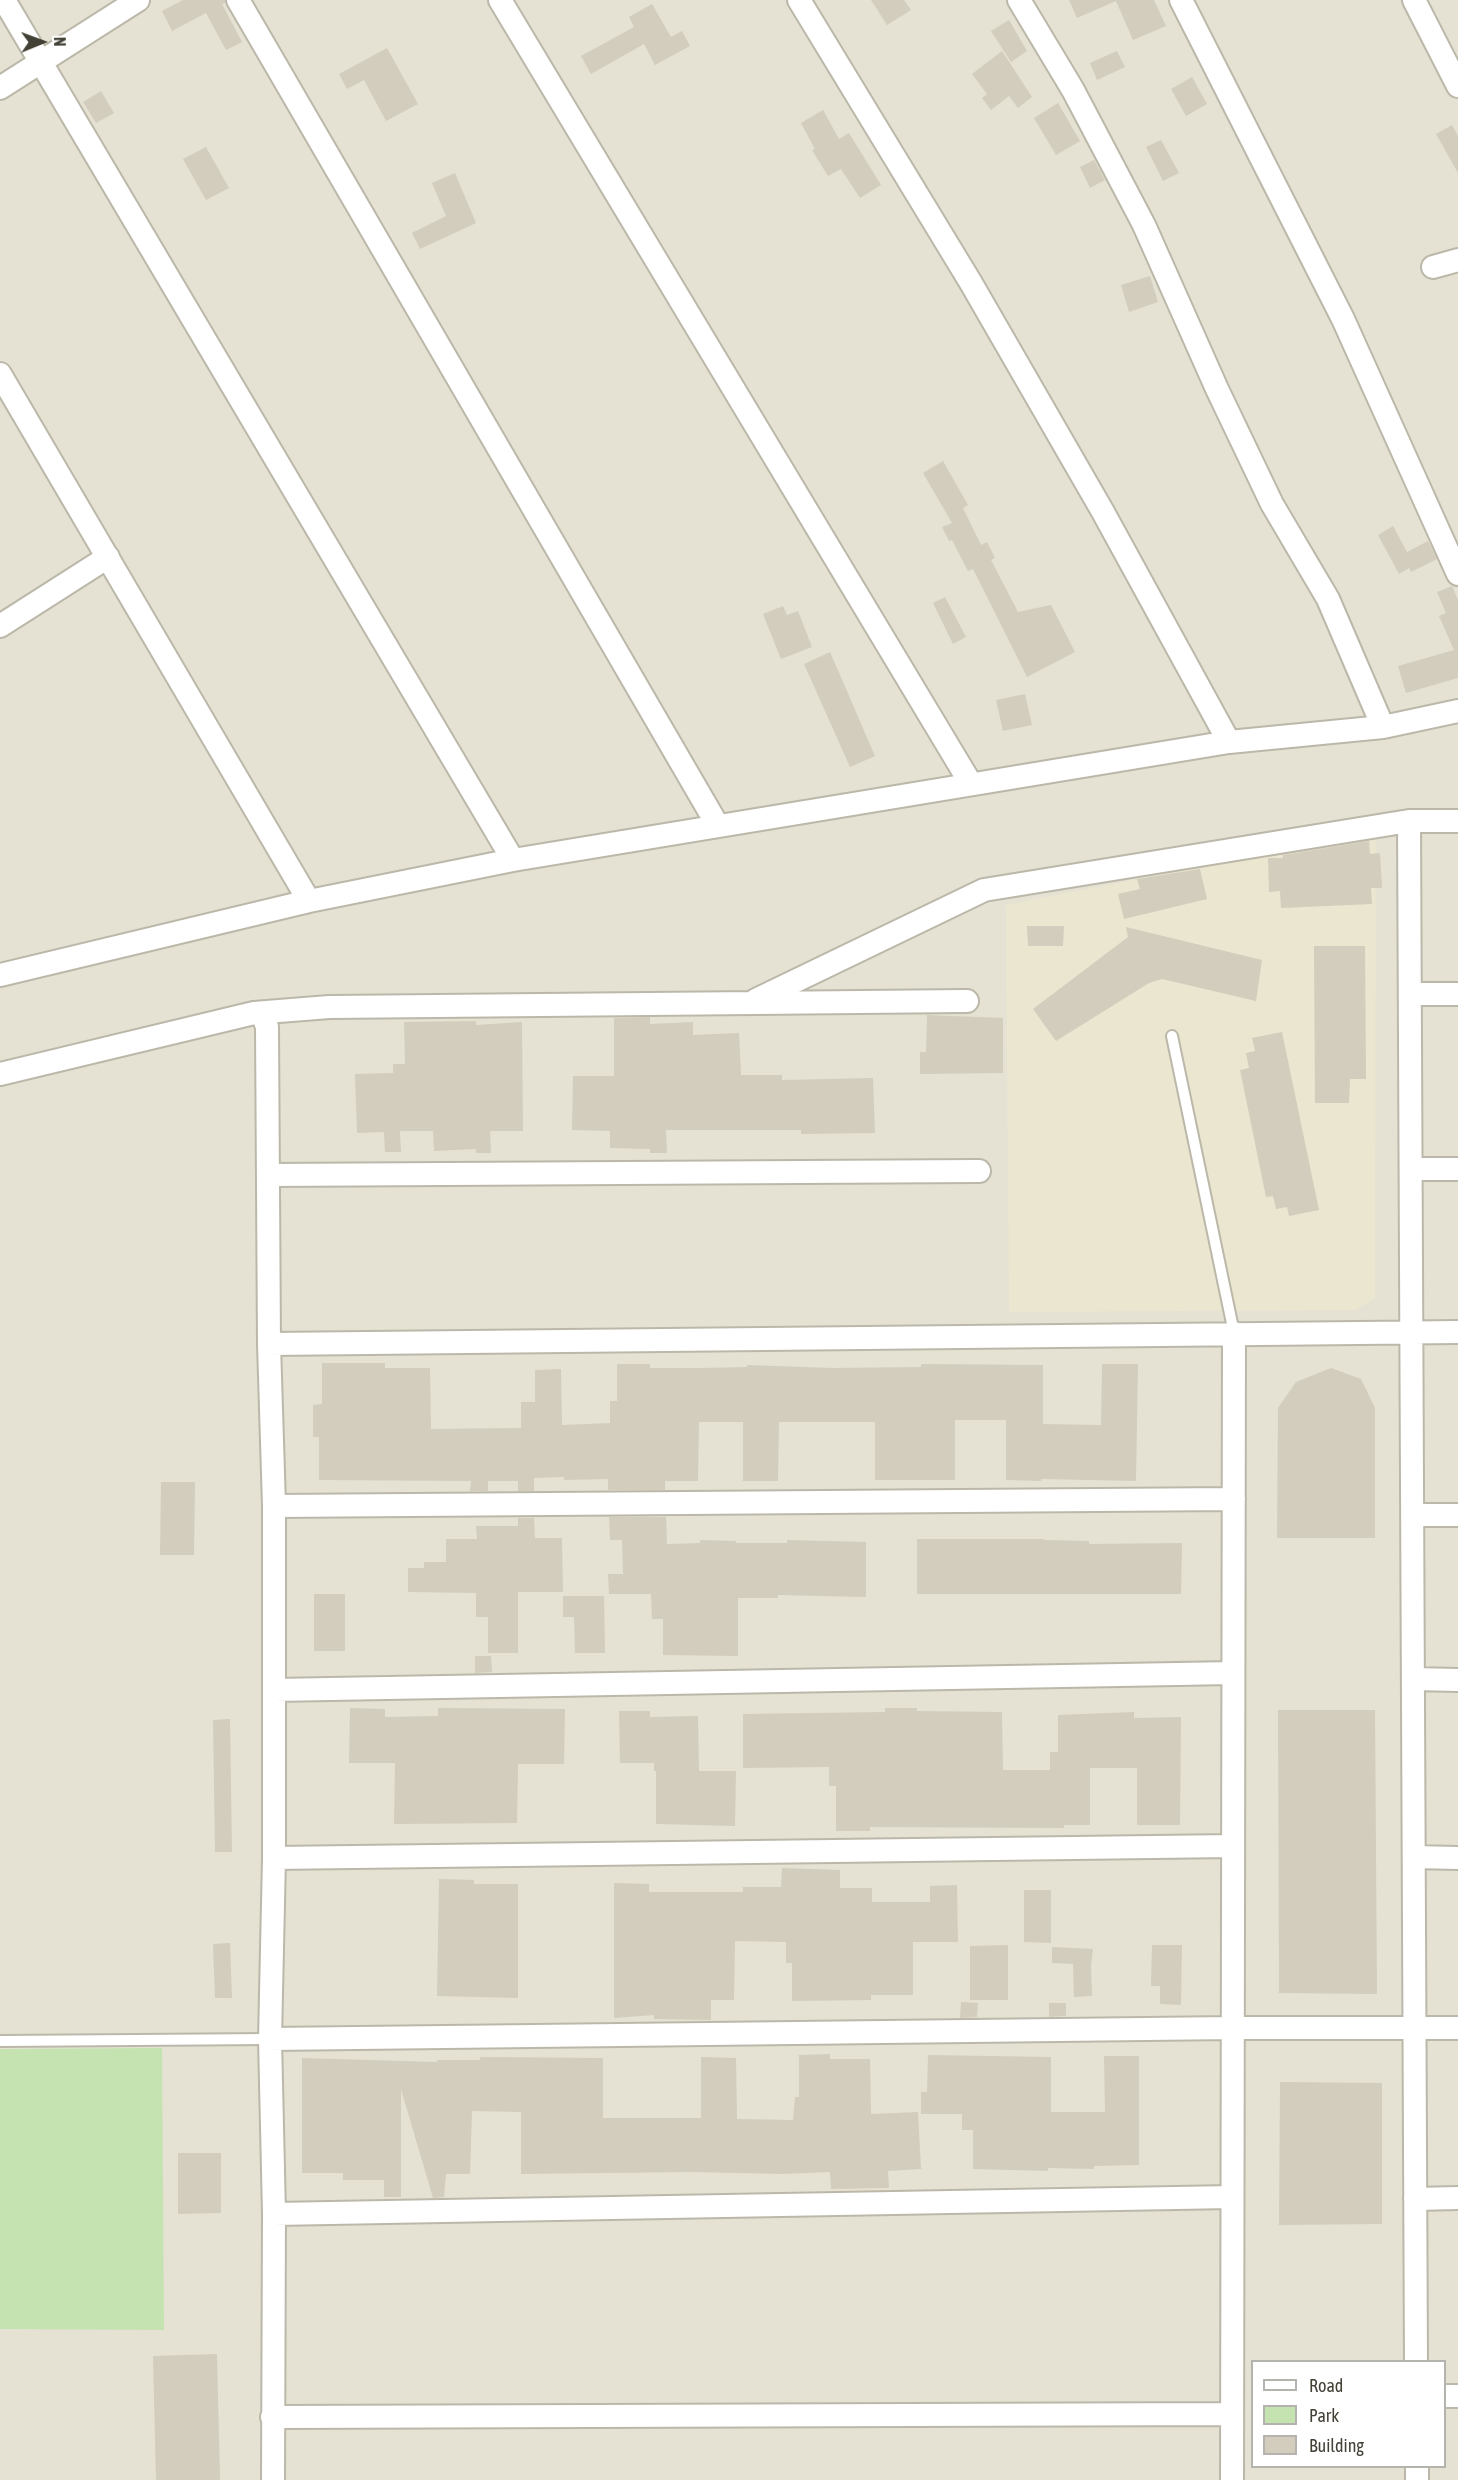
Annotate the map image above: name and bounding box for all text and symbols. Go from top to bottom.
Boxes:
north arrow [12,12,72,72]
text: N [51,37,69,47]
legend [1251,2360,1446,2468]
text: Road [1309,2375,1343,2396]
text: Park [1309,2405,1339,2426]
text: Building [1309,2435,1364,2456]

